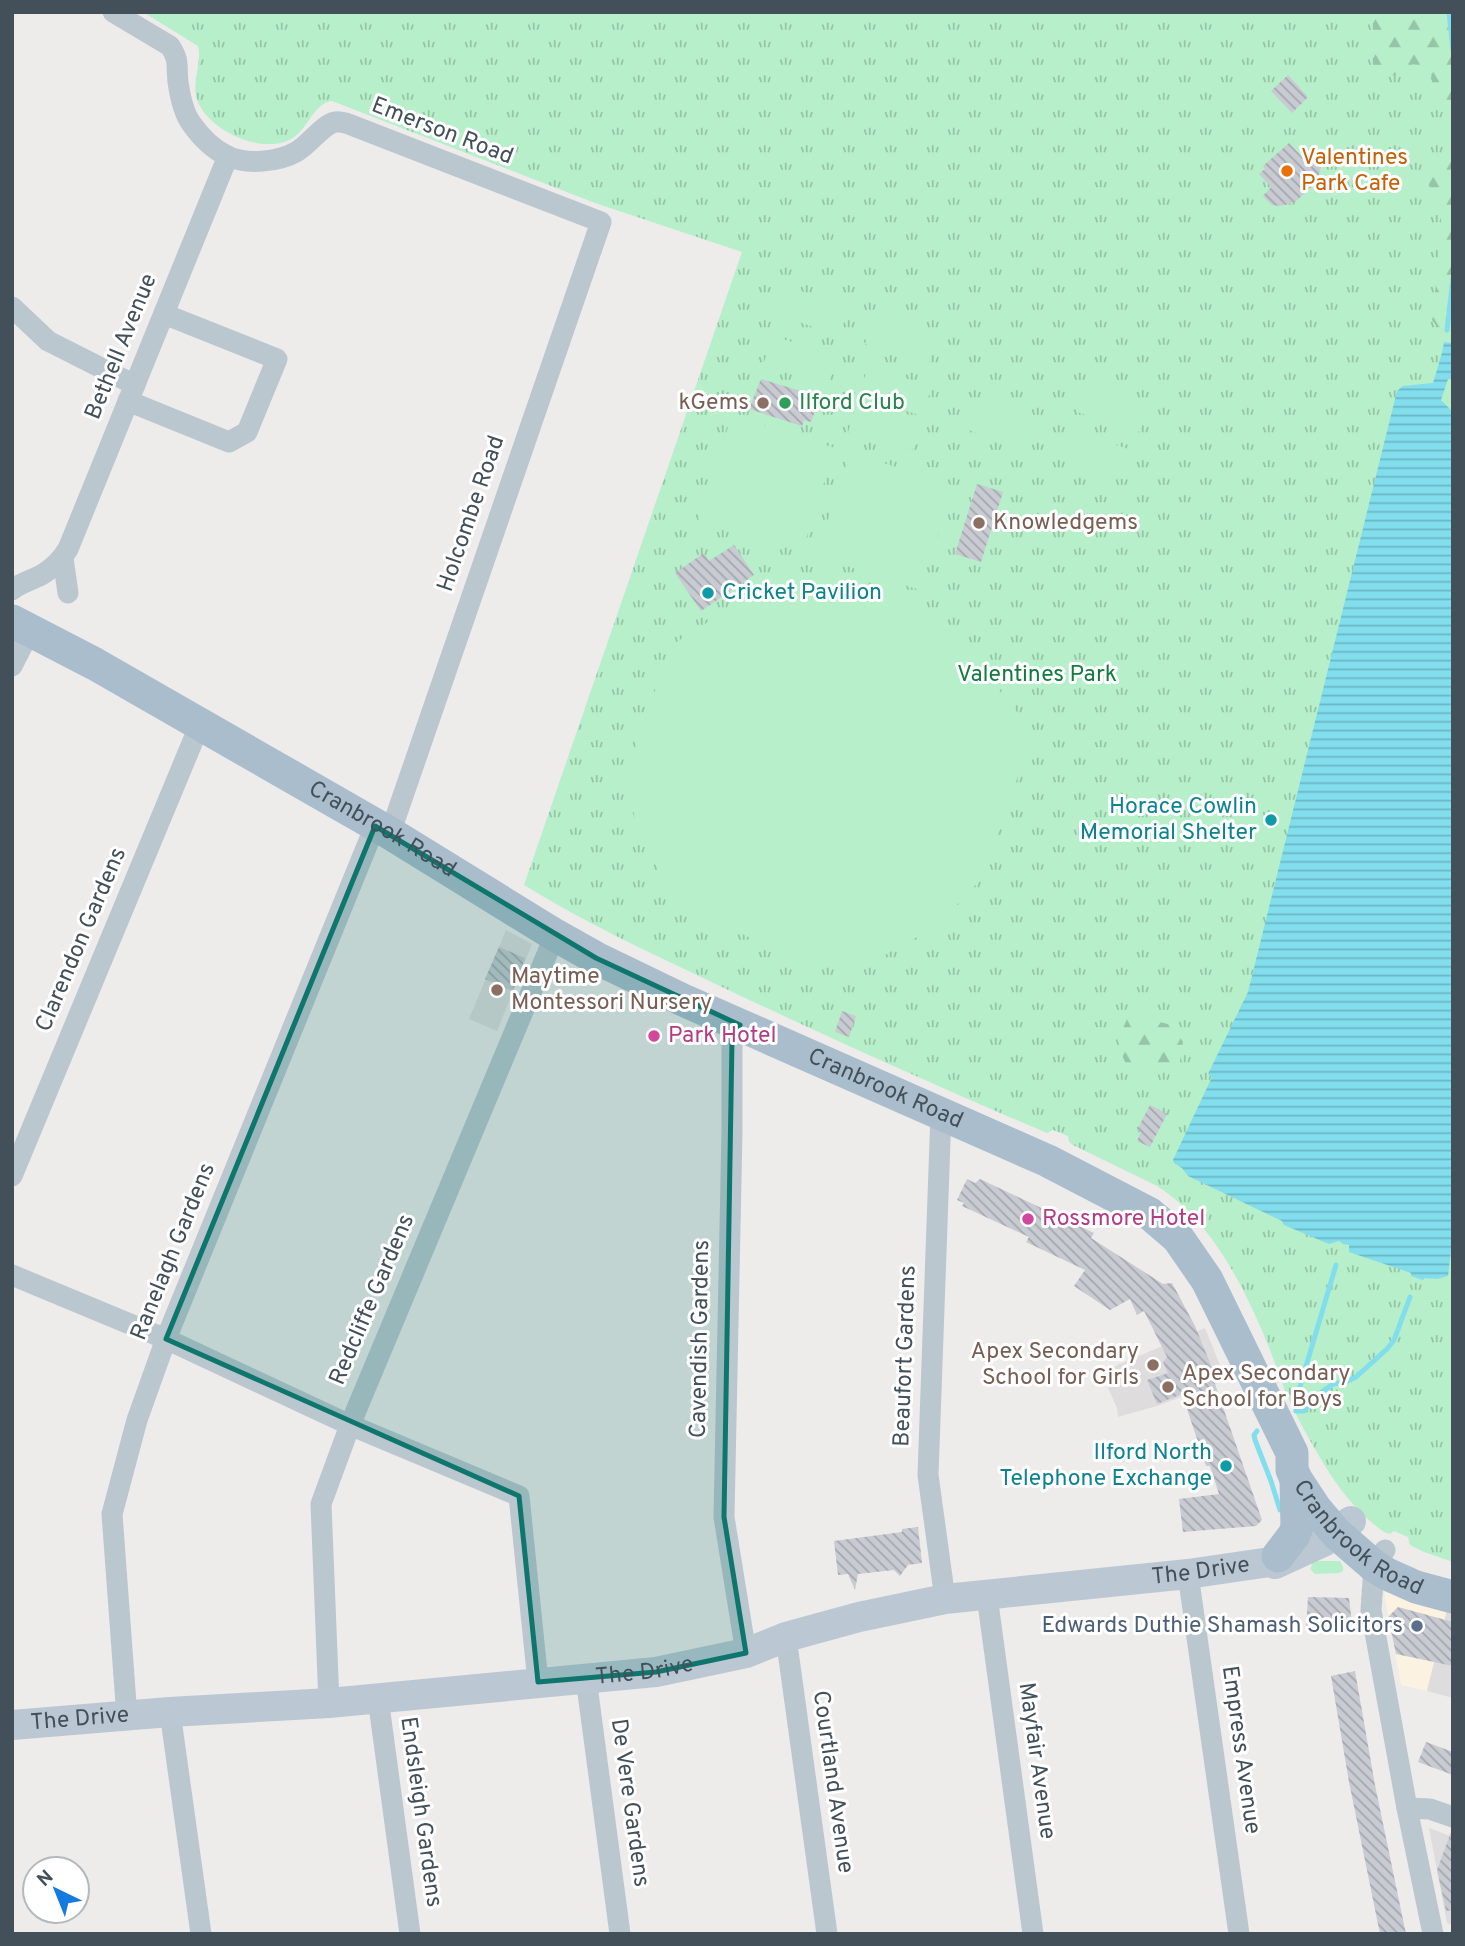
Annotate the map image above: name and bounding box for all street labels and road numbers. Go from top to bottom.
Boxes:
street label: Emerson Road [367,92,517,172]
street label: Bethell Avenue [80,270,164,424]
street label: Holcombe Road [432,432,512,596]
street label: Cranbrook Road [303,775,461,885]
street label: Clarendon Gardens [30,843,134,1037]
street label: Cranbrook Road [803,1042,967,1136]
street label: Ranelagh Gardens [125,1159,223,1345]
street label: Redcliffe Gardens [324,1210,422,1390]
street label: Cavendish Gardens [685,1240,717,1438]
street label: Beaufort Gardens [888,1265,924,1447]
street label: Cranbrook Road [1286,1474,1428,1603]
street label: The Drive [1150,1551,1252,1592]
street label: The Drive [594,1650,696,1692]
street label: Empress Avenue [1214,1664,1266,1836]
street label: Mayfair Avenue [1011,1681,1061,1841]
street label: Courtland Avenue [805,1689,859,1875]
street label: The Drive [29,1701,130,1738]
street label: Endsleigh Gardens [392,1715,448,1909]
street label: De Vere Gardens [603,1717,655,1889]

